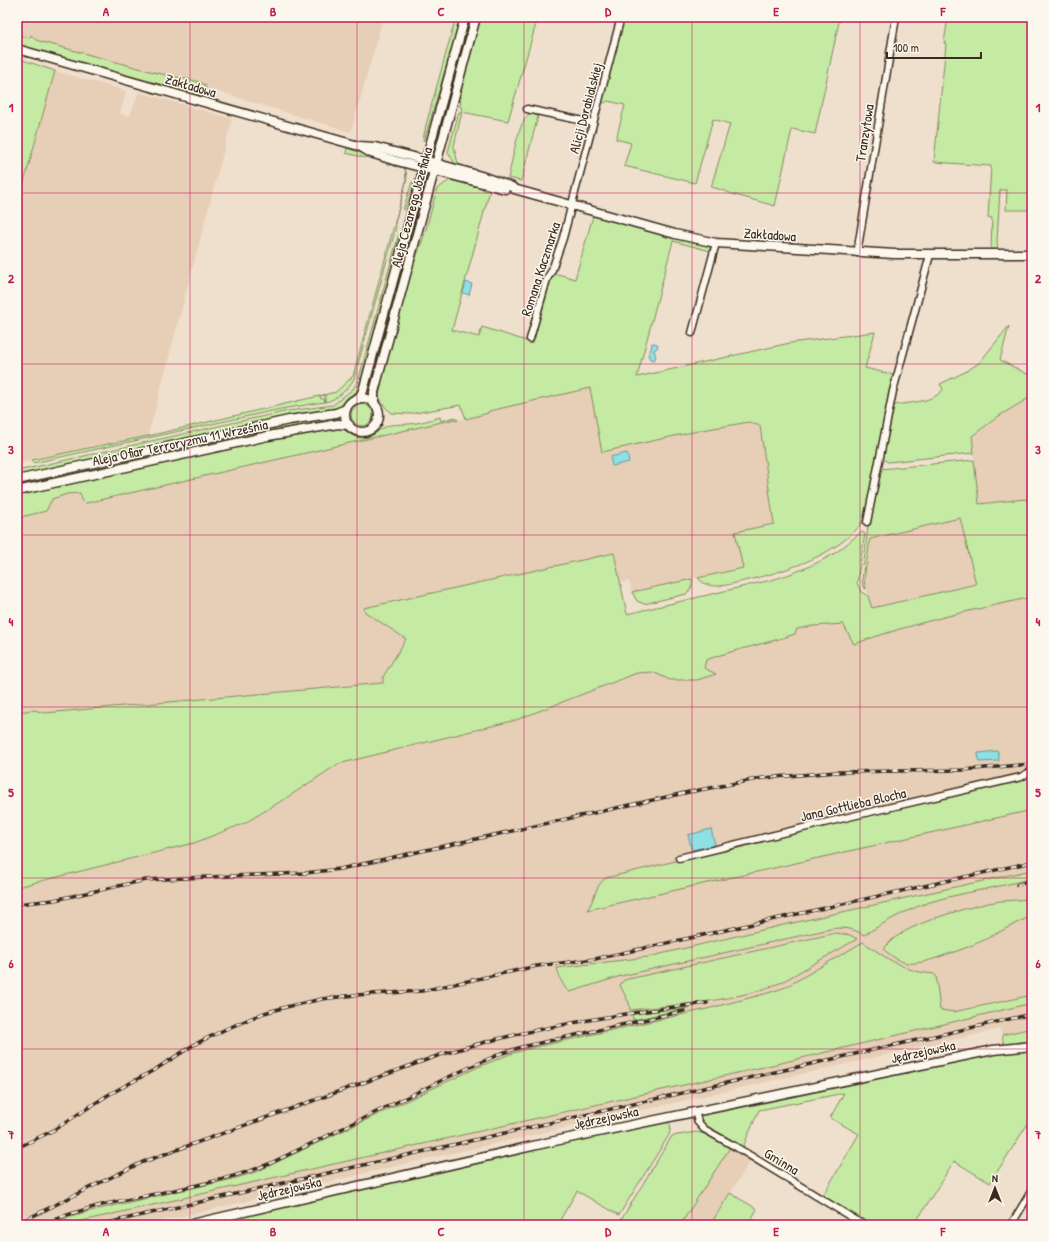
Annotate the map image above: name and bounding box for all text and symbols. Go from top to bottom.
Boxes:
text: A [103,2,110,20]
text: B [270,2,277,20]
text: C [437,2,445,20]
text: D [605,2,612,20]
text: E [773,2,779,20]
text: F [940,2,947,20]
scale bar [887,34,981,60]
text: 100 m [893,39,919,56]
street label: Alicji Dorabialskiej [564,60,607,156]
street label: Zakładowa [163,69,219,101]
text: 1 [9,98,14,116]
text: 1 [1036,98,1041,116]
street label: Tranzytowa [850,102,879,163]
street label: Aleja Cezarego Józefiaka [386,144,437,269]
street label: Romana Kaczmarka [516,219,564,319]
street label: Zakładowa [743,223,797,245]
text: 2 [8,269,15,287]
text: 2 [1035,269,1042,287]
street label: Aleja Ofiar Terroryzmu 11 Września [90,414,270,471]
text: 3 [8,440,14,458]
text: 3 [1035,440,1041,458]
text: 4 [9,612,14,630]
text: 4 [1036,612,1041,630]
street label: Jana Gottlieba Blocha [798,782,908,825]
text: 5 [8,783,14,801]
text: 5 [1035,783,1041,801]
text: 6 [8,954,14,972]
text: 6 [1035,954,1041,972]
street label: Jędrzejowska [889,1035,958,1068]
street label: Jędrzejowska [572,1101,641,1134]
text: 7 [7,1125,15,1143]
text: 7 [1034,1125,1042,1143]
street label: Gminna [761,1143,803,1179]
north arrow [975,1168,1015,1208]
street label: Jędrzejowska [255,1171,324,1206]
text: N [992,1171,998,1185]
text: A [103,1222,110,1240]
text: B [270,1222,277,1240]
text: C [437,1222,445,1240]
text: D [605,1222,612,1240]
text: E [773,1222,779,1240]
text: F [940,1222,947,1240]

